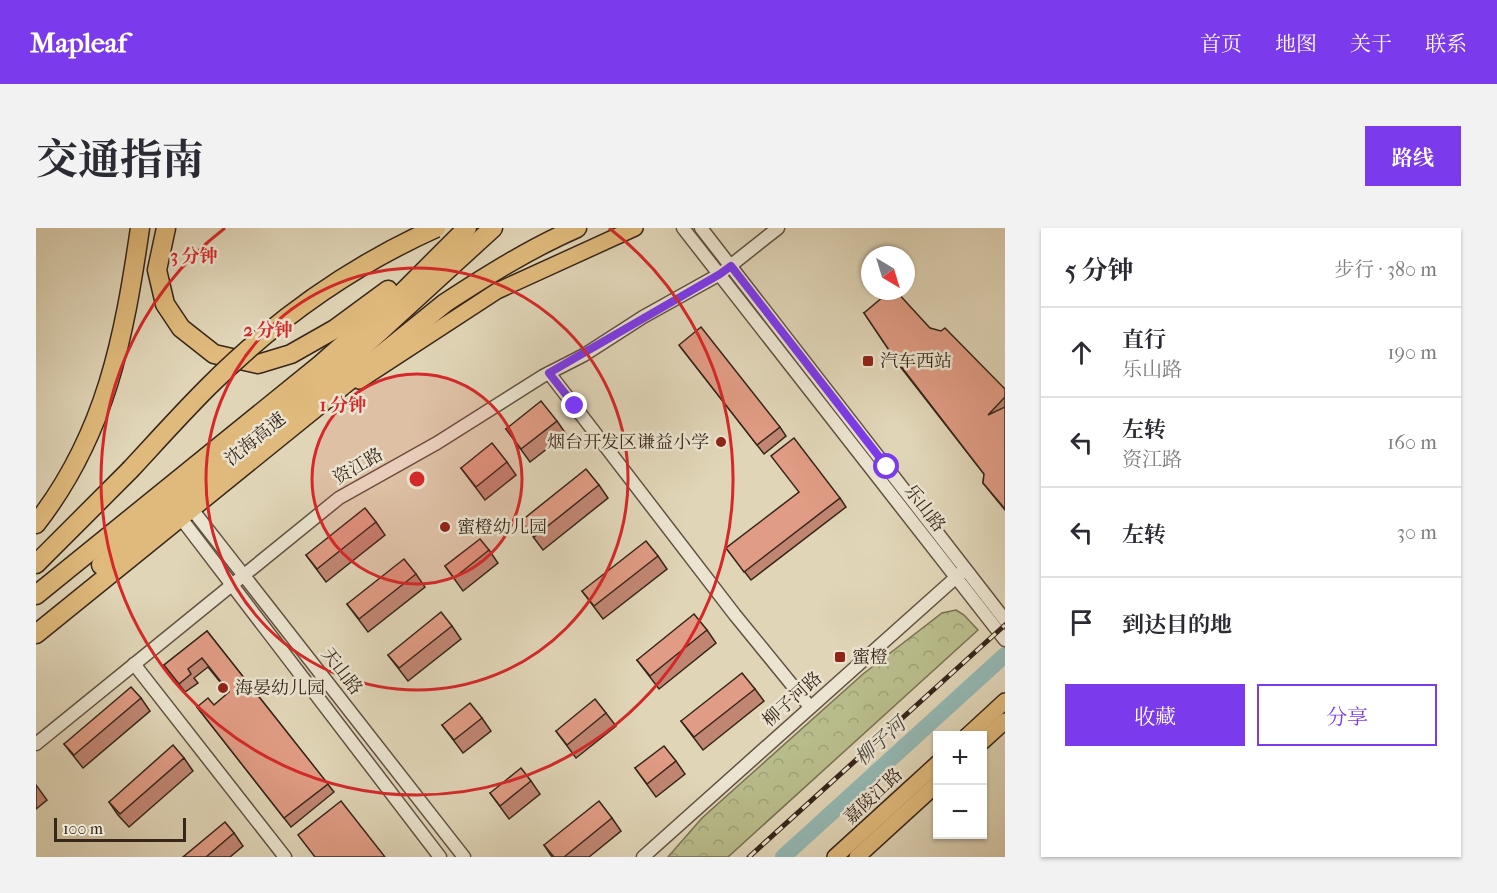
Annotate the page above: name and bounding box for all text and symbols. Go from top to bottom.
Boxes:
text: Mapleaf [30,26,127,59]
text: 首页 [1200,32,1242,56]
text: 地图 [1275,32,1317,56]
text: 关于 [1350,32,1392,56]
text: 联系 [1425,32,1467,56]
button: 路线 [1365,126,1461,186]
text: 交通指南 [36,136,204,185]
text: 3 分钟 [170,246,218,267]
north arrow [861,246,915,300]
text: 5 分钟 [1065,255,1134,286]
text: 步行 · 380 m [1334,258,1437,281]
text: 2 分钟 [243,320,293,341]
text: 直行 [1122,327,1166,353]
icon: ahead [1065,336,1098,369]
text: 190 m [1387,341,1437,364]
place label: 汽车西站 [880,351,952,372]
marker: 汽车西站 [861,354,875,368]
text: 乐山路 [1122,358,1182,381]
route end [561,392,587,418]
text: 1 分钟 [320,395,366,416]
street label: 沈海高速 [221,409,290,470]
text: 左转 [1122,417,1166,443]
icon: left [1065,426,1098,459]
text: 160 m [1387,431,1437,454]
place label: 烟台开发区谦益小学 [547,432,709,453]
marker: 烟台开发区谦益小学 [714,435,728,449]
street label: 资江路 [330,444,387,489]
text: 资江路 [1122,448,1182,471]
route start [873,453,899,479]
centre of rings [407,469,427,489]
street label: 乐山路 [900,481,950,536]
icon: left [1065,516,1098,549]
place label: 蜜橙幼儿园 [457,517,547,538]
marker: 蜜橙幼儿园 [438,520,452,534]
text: 30 m [1397,521,1437,544]
text: 左转 [1122,522,1166,548]
icon: arrive [1065,606,1098,639]
text: 到达目的地 [1122,612,1232,638]
street label: 天山路 [317,644,367,699]
place label: 蜜橙 [852,647,888,668]
marker: 蜜橙 [833,650,847,664]
street label: 柳子河路 [759,667,826,731]
place label: 海晏幼儿园 [235,678,325,699]
marker: 海晏幼儿园 [216,681,230,695]
button: 收藏 [1065,684,1245,746]
button: 分享 [1257,684,1437,746]
water label: 柳子河 [850,711,913,770]
map controls [933,731,987,839]
button: + [933,731,987,785]
street label: 嘉陵江路 [840,764,907,829]
button: − [933,785,987,839]
scale bar [54,815,186,842]
text: 100 m [63,819,103,838]

